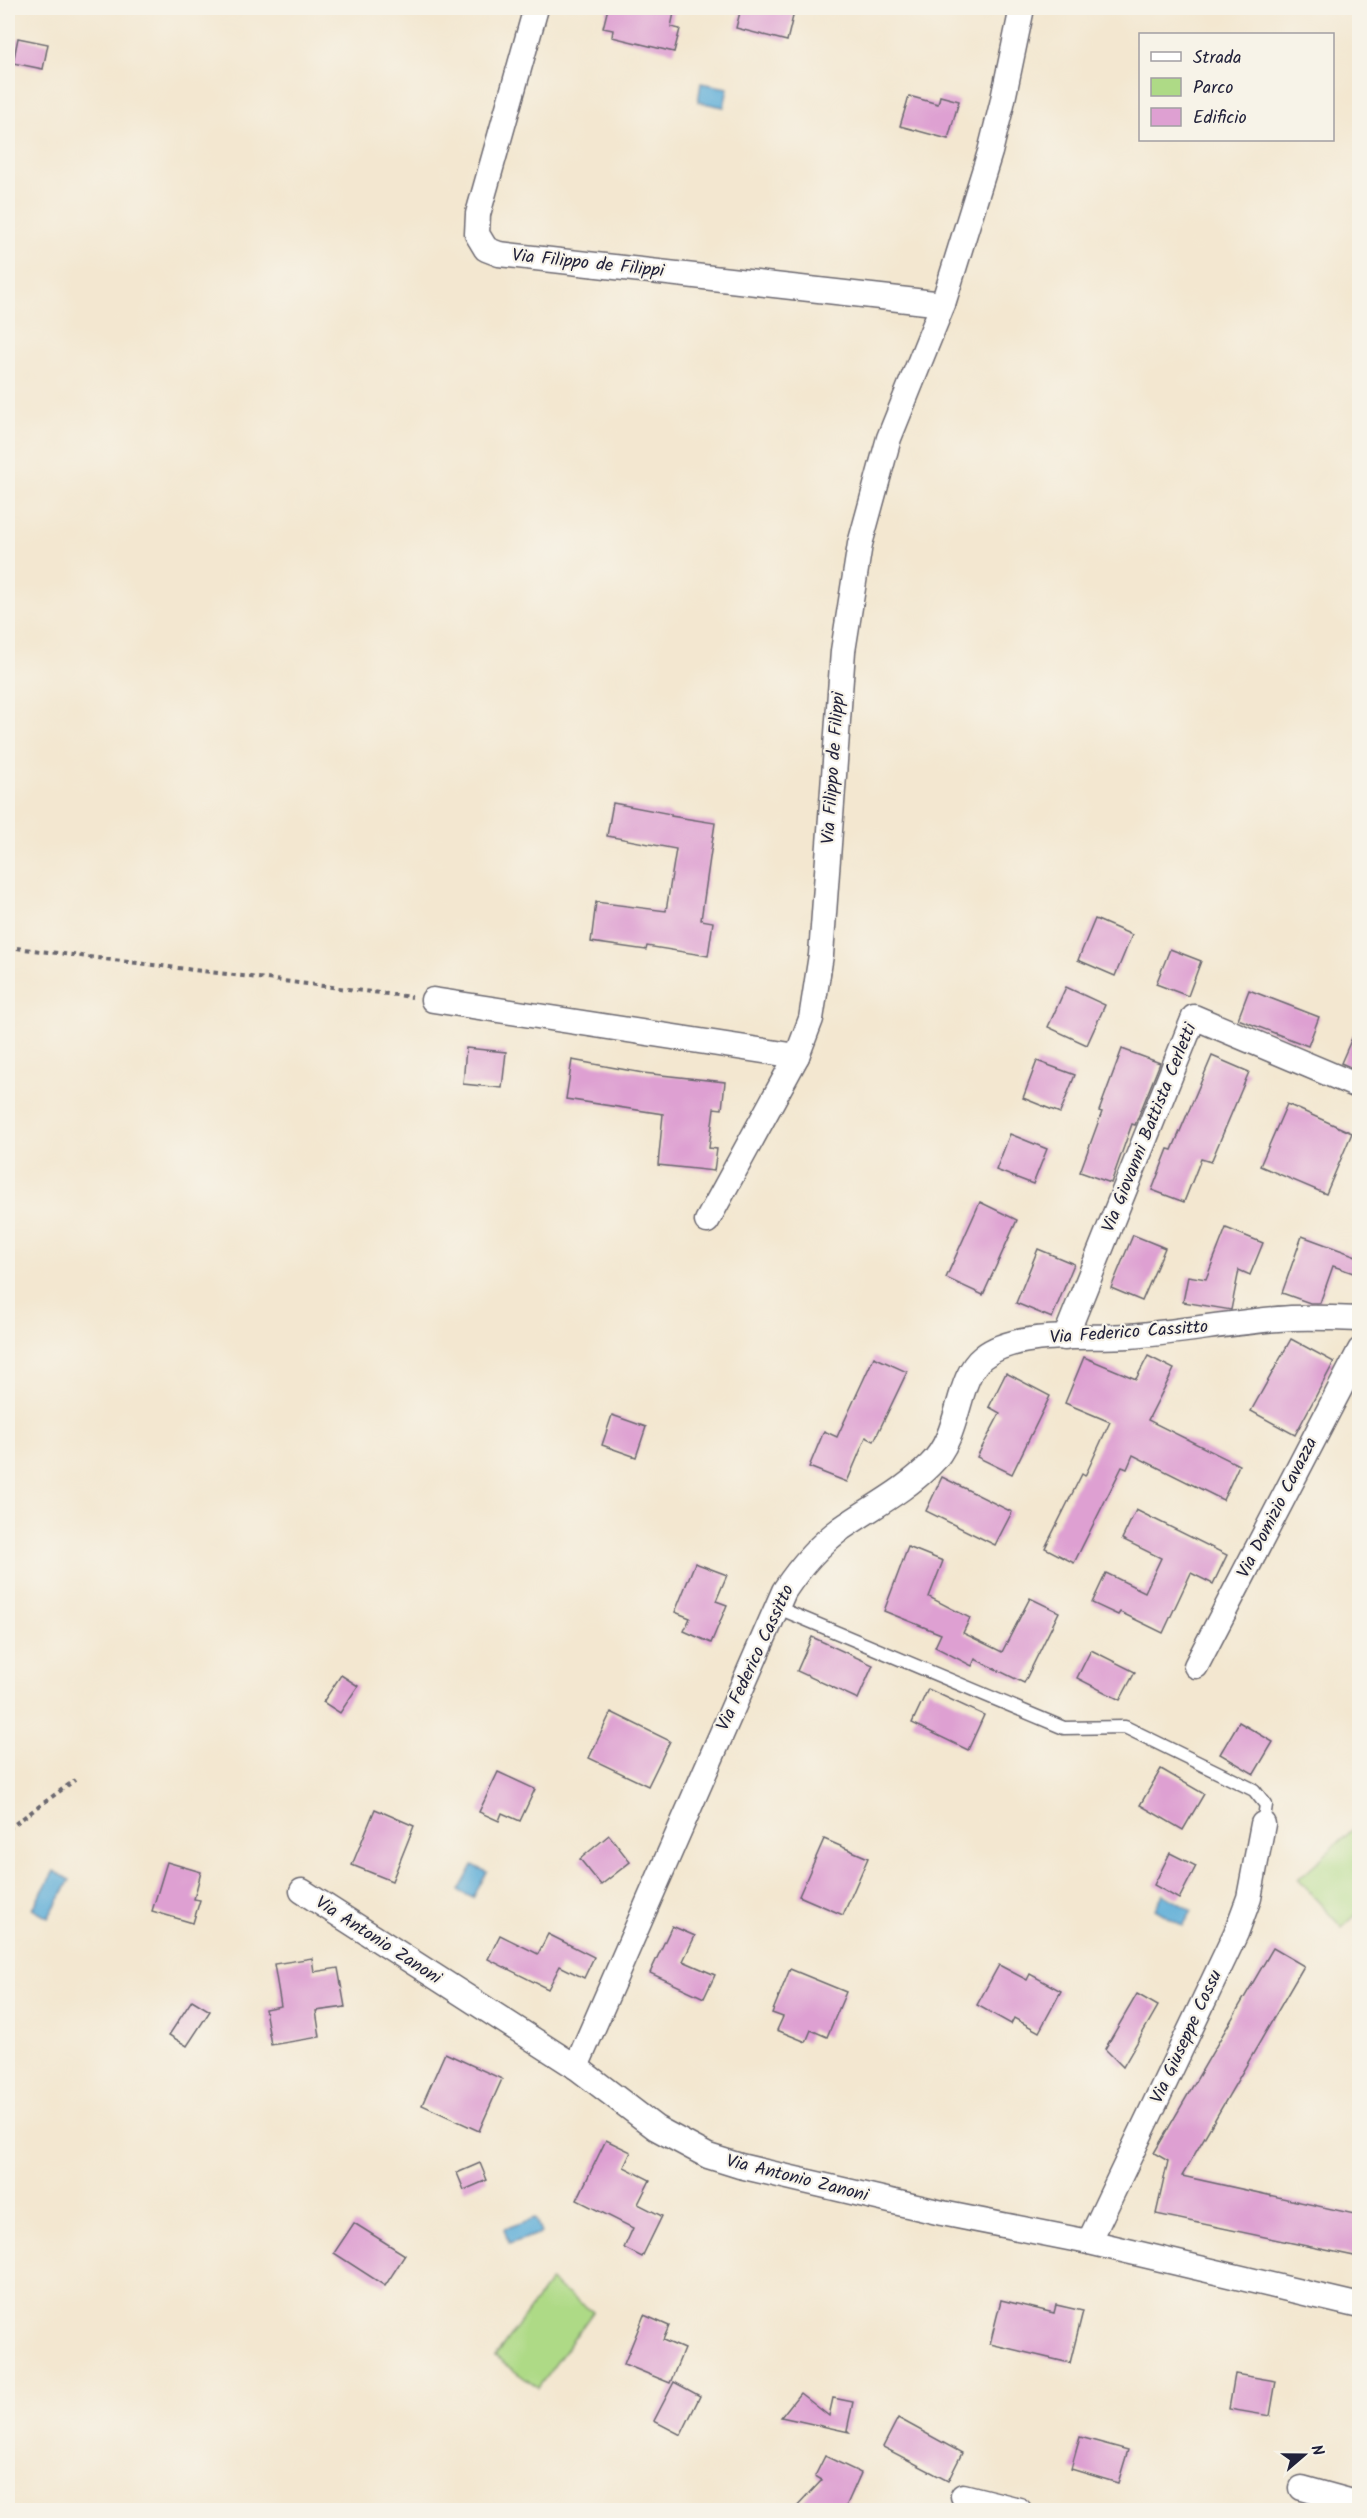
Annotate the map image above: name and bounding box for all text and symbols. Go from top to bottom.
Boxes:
legend [1139,33,1334,141]
text: Strada [1193,44,1241,73]
text: Parco [1193,74,1233,103]
text: Edificio [1193,104,1247,133]
street label: Via Filippo de Filippi [511,242,666,286]
street label: Via Filippo de Filippi [814,690,854,845]
street label: Via Giovanni Battista Cerletti [1095,1018,1206,1237]
street label: Via Federico Cassitto [1049,1313,1209,1353]
street label: Via Domizio Cavazza [1230,1432,1326,1584]
street label: Via Federico Cassitto [709,1580,803,1736]
street label: Via Antonio Zanoni [309,1889,448,1993]
street label: Via Giuseppe Cossu [1143,1965,1231,2109]
street label: Via Antonio Zanoni [723,2147,872,2211]
north arrow [1274,2425,1334,2485]
text: N [1303,2441,1330,2459]

